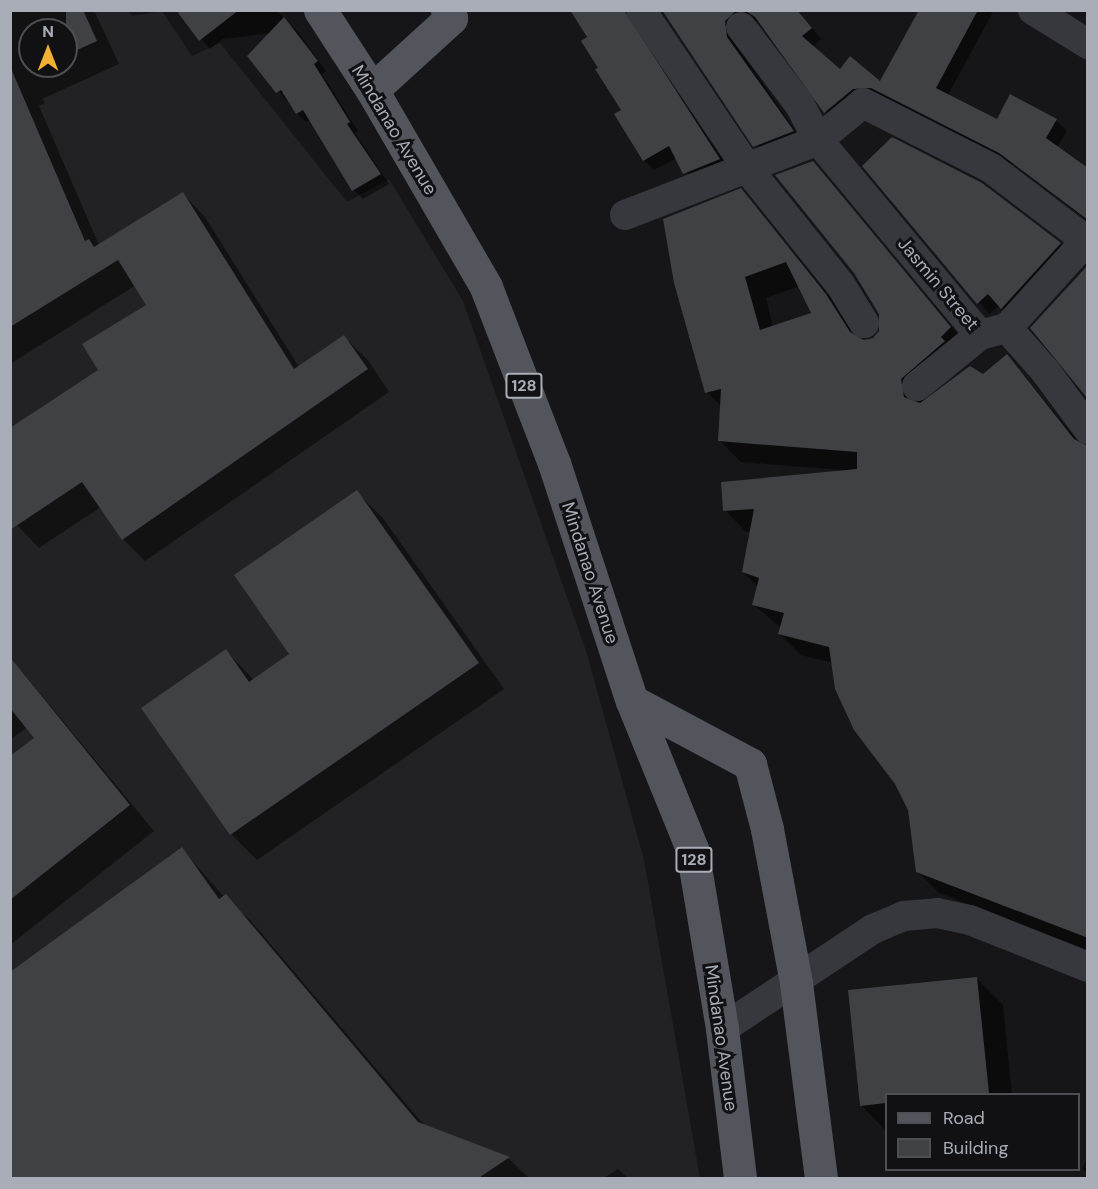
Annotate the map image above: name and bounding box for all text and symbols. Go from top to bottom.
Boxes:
north arrow [18,18,78,78]
text: N [42,21,54,42]
street label: Mindanao Avenue [347,61,441,199]
street label: Jasmin Street [893,233,983,335]
road number: 128 [504,373,544,399]
street label: Mindanao Avenue [557,499,623,647]
road number: 128 [674,847,714,873]
street label: Mindanao Avenue [700,963,742,1113]
legend [885,1093,1080,1171]
text: Road [943,1106,985,1130]
text: Building [943,1136,1008,1160]

